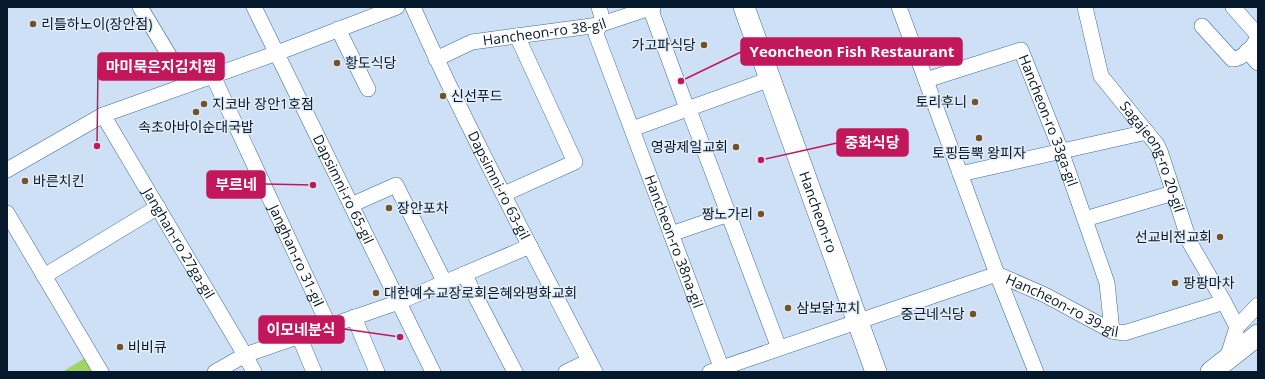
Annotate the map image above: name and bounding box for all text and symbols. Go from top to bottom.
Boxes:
street label: Hancheon-ro 38-gil [482,13,609,49]
place label: 리틀하노이(장안점) [41,14,152,33]
marker: 리틀하노이(장안점) [28,19,38,29]
place label: 가고파식당 [632,35,696,54]
callout: Yeoncheon Fish Restaurant [741,38,962,65]
marker: 가고파식당 [699,40,709,50]
text: Yeoncheon Fish Restaurant [750,41,955,61]
street label: Hancheon-ro 33ga-gil [1015,51,1083,189]
callout: 마미묵은지김치찜 [98,53,224,80]
place label: 황도식당 [345,53,397,72]
text: 마미묵은지김치찜 [106,56,216,76]
marker: 황도식당 [332,58,342,68]
place label: 신선푸드 [451,86,503,105]
marker: 신선푸드 [438,91,448,101]
place label: 토리후니 [915,92,967,111]
place label: 지코바 장안1호점 [212,94,314,113]
marker: 토리후니 [970,97,980,107]
street label: Sagajeong-ro 20-gil [1116,97,1189,214]
marker: 지코바 장안1호점 [199,99,209,109]
marker: 속초아바이순대국밥 [191,107,201,117]
place label: 속초아바이순대국밥 [138,117,254,136]
street label: Dapsimni-ro 63-gil [464,128,535,243]
callout: 중화식당 [837,129,908,156]
street label: Dapsimni-ro 65-gil [309,131,379,247]
text: 중화식당 [844,132,900,152]
marker: 토핑듬뿍 왕피자 [974,133,984,143]
place label: 영광제일교회 [651,137,728,156]
marker: 영광제일교회 [731,142,741,152]
place label: 토핑듬뿍 왕피자 [932,143,1026,162]
street label: Hancheon-ro [795,168,842,255]
place label: 바른치킨 [33,171,85,190]
callout: 부르네 [207,171,265,198]
street label: Hancheon-ro 38na-gil [641,172,708,310]
text: 부르네 [215,174,257,194]
marker: 바른치킨 [20,176,30,186]
street label: Janghan-ro 27ga-gil [138,182,219,302]
place label: 장안포차 [397,198,449,217]
street label: Janghan-ro 31-gil [264,200,329,309]
marker: 장안포차 [384,203,394,213]
place label: 짱노가리 [701,204,753,223]
marker: 짱노가리 [756,209,766,219]
place label: 선교비전교회 [1135,227,1212,246]
marker: 선교비전교회 [1215,232,1225,242]
street label: Hancheon-ro 39-gil [1003,269,1120,341]
place label: 팡팡마차 [1183,273,1235,292]
marker: 팡팡마차 [1170,278,1180,288]
place label: 대한예수교장로회은혜와평화교회 [384,283,577,302]
marker: 대한예수교장로회은혜와평화교회 [371,288,381,298]
place label: 삼보닭꼬치 [796,298,860,317]
marker: 삼보닭꼬치 [783,303,793,313]
place label: 중근네식당 [901,304,965,323]
marker: 중근네식당 [968,309,978,319]
callout: 이모네분식 [259,316,344,343]
text: 이모네분식 [266,319,336,339]
place label: 비비큐 [128,337,167,356]
marker: 비비큐 [115,342,125,352]

